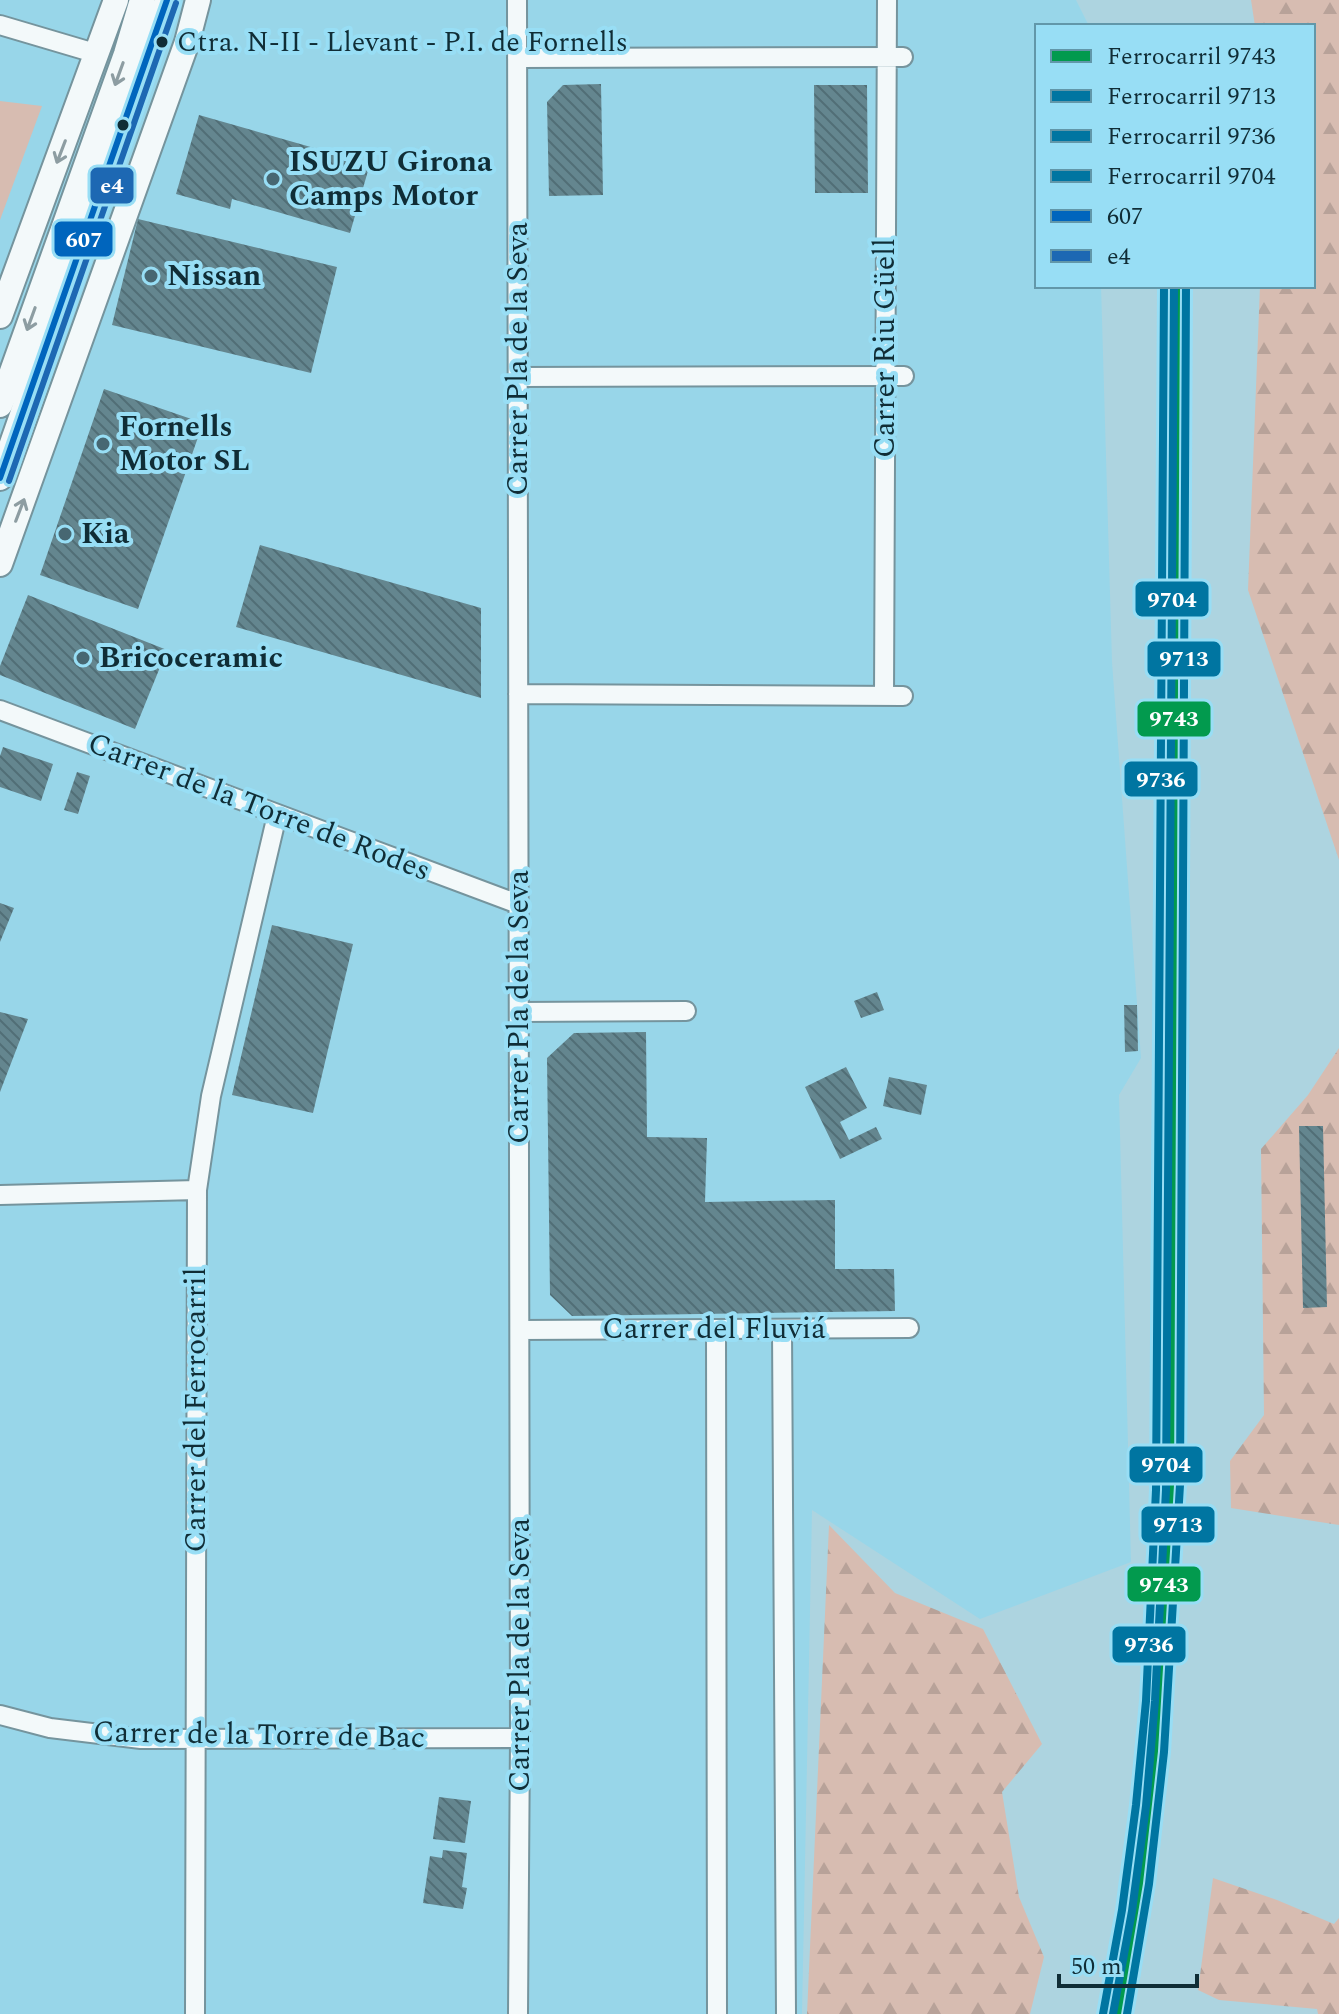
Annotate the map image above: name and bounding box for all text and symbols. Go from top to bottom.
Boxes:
place label: Ctra. N-II - Llevant - P.I. de Fornells [177,21,628,64]
legend [1035,24,1315,288]
marker: Ctra. N-II - Llevant - P.I. de Fornells [154,34,170,50]
text: Ferrocarril 9743 [1107,39,1276,75]
one-way arrow [110,62,125,87]
text: Ferrocarril 9713 [1107,79,1276,115]
unlabelled marker [115,117,131,133]
text: Ferrocarril 9736 [1107,119,1276,155]
one-way arrow [53,139,67,164]
place label: ISUZU Girona Camps Motor [289,139,493,219]
text: Ferrocarril 9704 [1107,159,1276,195]
line badge: e4 [89,166,135,205]
text: e4 [100,170,124,203]
marker: ISUZU Girona Camps Motor [264,170,282,188]
text: 607 [1107,199,1143,235]
line badge: 607 [53,220,114,258]
street label: Carrer Pla de la Seva [495,222,541,496]
text: 607 [65,224,103,257]
street label: Carrer Riu Güell [862,238,908,458]
text: e4 [1107,239,1131,275]
place label: Nissan [167,253,261,299]
marker: Nissan [142,267,160,285]
one-way arrow [23,306,37,331]
place label: Fornells Motor SL [119,404,250,484]
marker: Fornells Motor SL [94,435,112,453]
one-way arrow [14,499,28,523]
place label: Kia [81,511,130,557]
marker: Kia [56,525,74,543]
line badge: 9704 [1134,580,1210,618]
text: 9704 [1147,584,1197,617]
place label: Bricoceramic [99,635,283,681]
line badge: 9713 [1146,640,1222,678]
text: 9713 [1159,643,1209,676]
marker: Bricoceramic [74,649,92,667]
line badge: 9743 [1136,700,1212,738]
text: 9743 [1149,703,1199,736]
street label: Carrer de la Torre de Rodes [81,720,437,894]
line badge: 9736 [1123,760,1199,798]
text: 9736 [1136,764,1186,797]
street label: Carrer Pla de la Seva [496,870,542,1144]
street label: Carrer del Ferrocarril [173,1267,219,1553]
street label: Carrer del Fluviá [602,1306,826,1352]
line badge: 9704 [1128,1445,1204,1484]
text: 9704 [1141,1449,1191,1482]
line badge: 9713 [1140,1505,1216,1544]
text: 9713 [1153,1509,1203,1542]
street label: Carrer Pla de la Seva [497,1518,543,1792]
line badge: 9743 [1126,1565,1202,1603]
text: 9743 [1139,1569,1189,1602]
line badge: 9736 [1111,1625,1187,1664]
text: 9736 [1124,1629,1174,1662]
street label: Carrer de la Torre de Bac [92,1709,426,1761]
scale bar [1059,1938,1197,1988]
text: 50 m [1071,1949,1122,1985]

